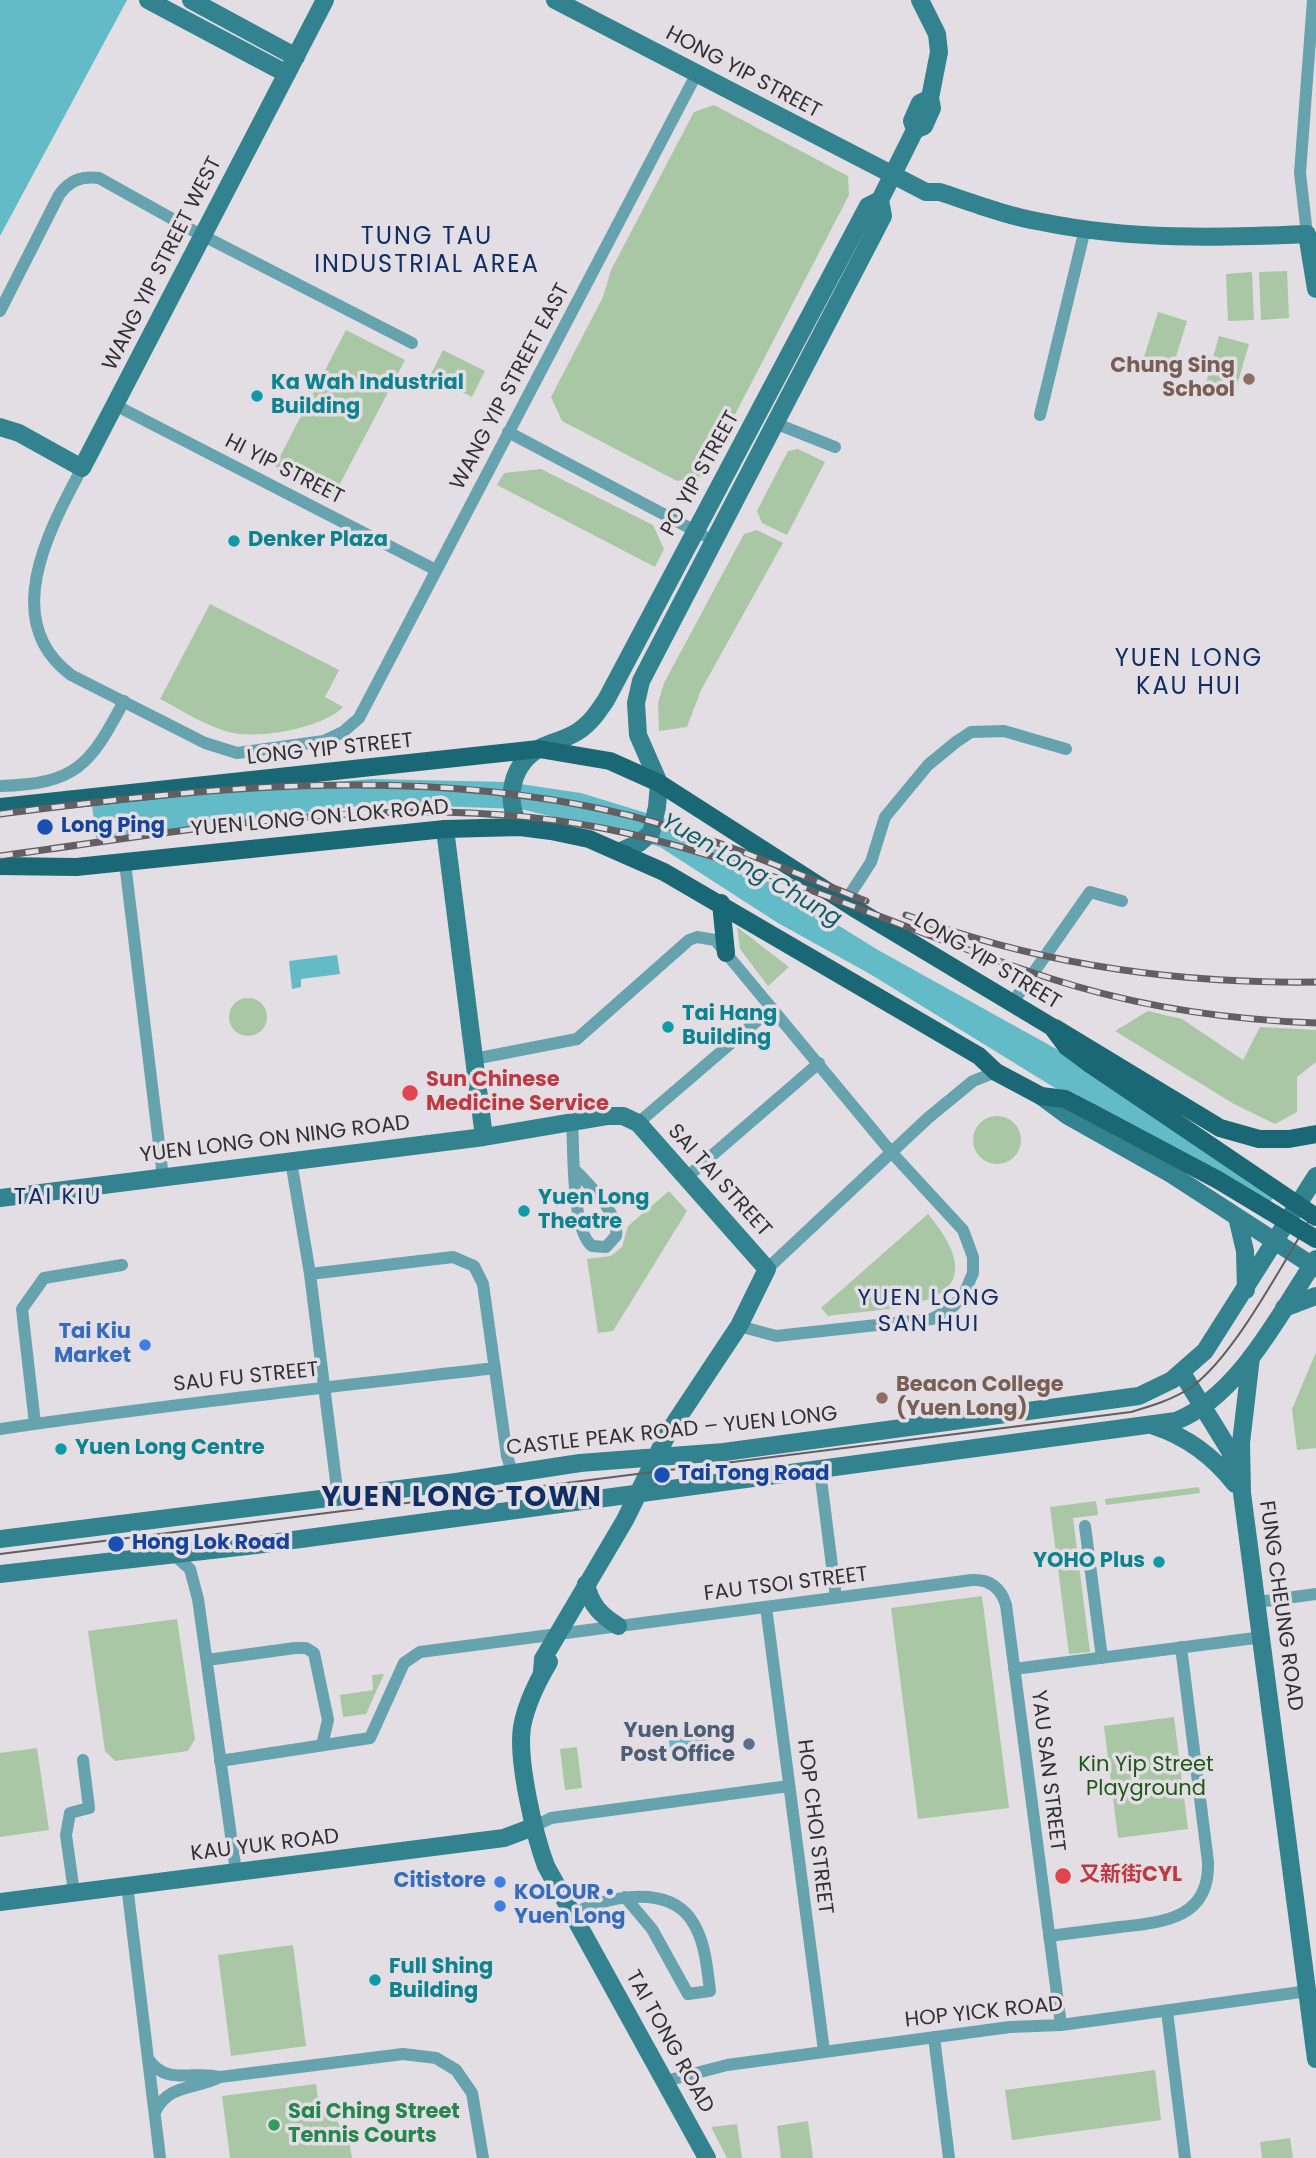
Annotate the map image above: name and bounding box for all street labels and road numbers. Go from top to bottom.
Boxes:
street label: HONG YIP STREET [661,21,825,125]
street label: WANG YIP STREET WEST [98,153,228,375]
street label: WANG YIP STREET EAST [446,279,576,495]
street label: PO YIP STREET [656,407,746,541]
street label: HI YIP STREET [220,429,348,511]
street label: LONG YIP STREET [246,729,414,771]
street label: YUEN LONG ON LOK ROAD [190,795,450,843]
street label: LONG YIP STREET [909,908,1065,1016]
street label: YUEN LONG ON NING ROAD [139,1111,411,1169]
street label: SAI TAI STREET [662,1119,776,1243]
street label: SAU FU STREET [172,1358,320,1398]
street label: CASTLE PEAK ROAD – YUEN LONG [505,1402,839,1462]
street label: FUNG CHEUNG ROAD [1253,1499,1307,1713]
street label: FAU TSOI STREET [703,1562,869,1608]
street label: YAU SAN STREET [1025,1689,1069,1853]
street label: HOP CHOI STREET [791,1738,837,1916]
street label: KAU YUK ROAD [189,1824,341,1868]
street label: TAI TONG ROAD [619,1966,719,2118]
street label: HOP YICK ROAD [904,1992,1064,2034]

